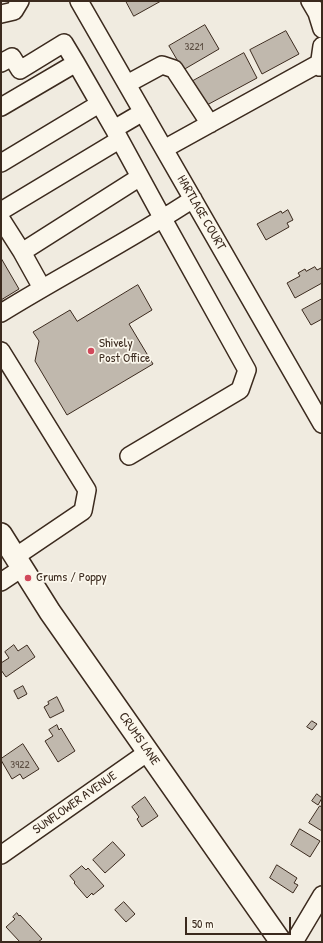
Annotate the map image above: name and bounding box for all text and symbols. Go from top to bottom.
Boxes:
house number: 3221 [184,40,204,54]
street label: HARTLAGE COURT [173,173,229,253]
place label: Shively Post Office [99,336,150,367]
marker: Shively Post Office [86,346,96,356]
place label: Crums / Poppy [36,570,107,586]
marker: Crums / Poppy [23,573,33,583]
street label: CRUMS LANE [115,710,163,768]
house number: 3922 [10,758,30,772]
street label: SUNFLOWER AVENUE [30,768,120,838]
scale bar [187,909,293,935]
text: 50 m [192,915,213,932]

